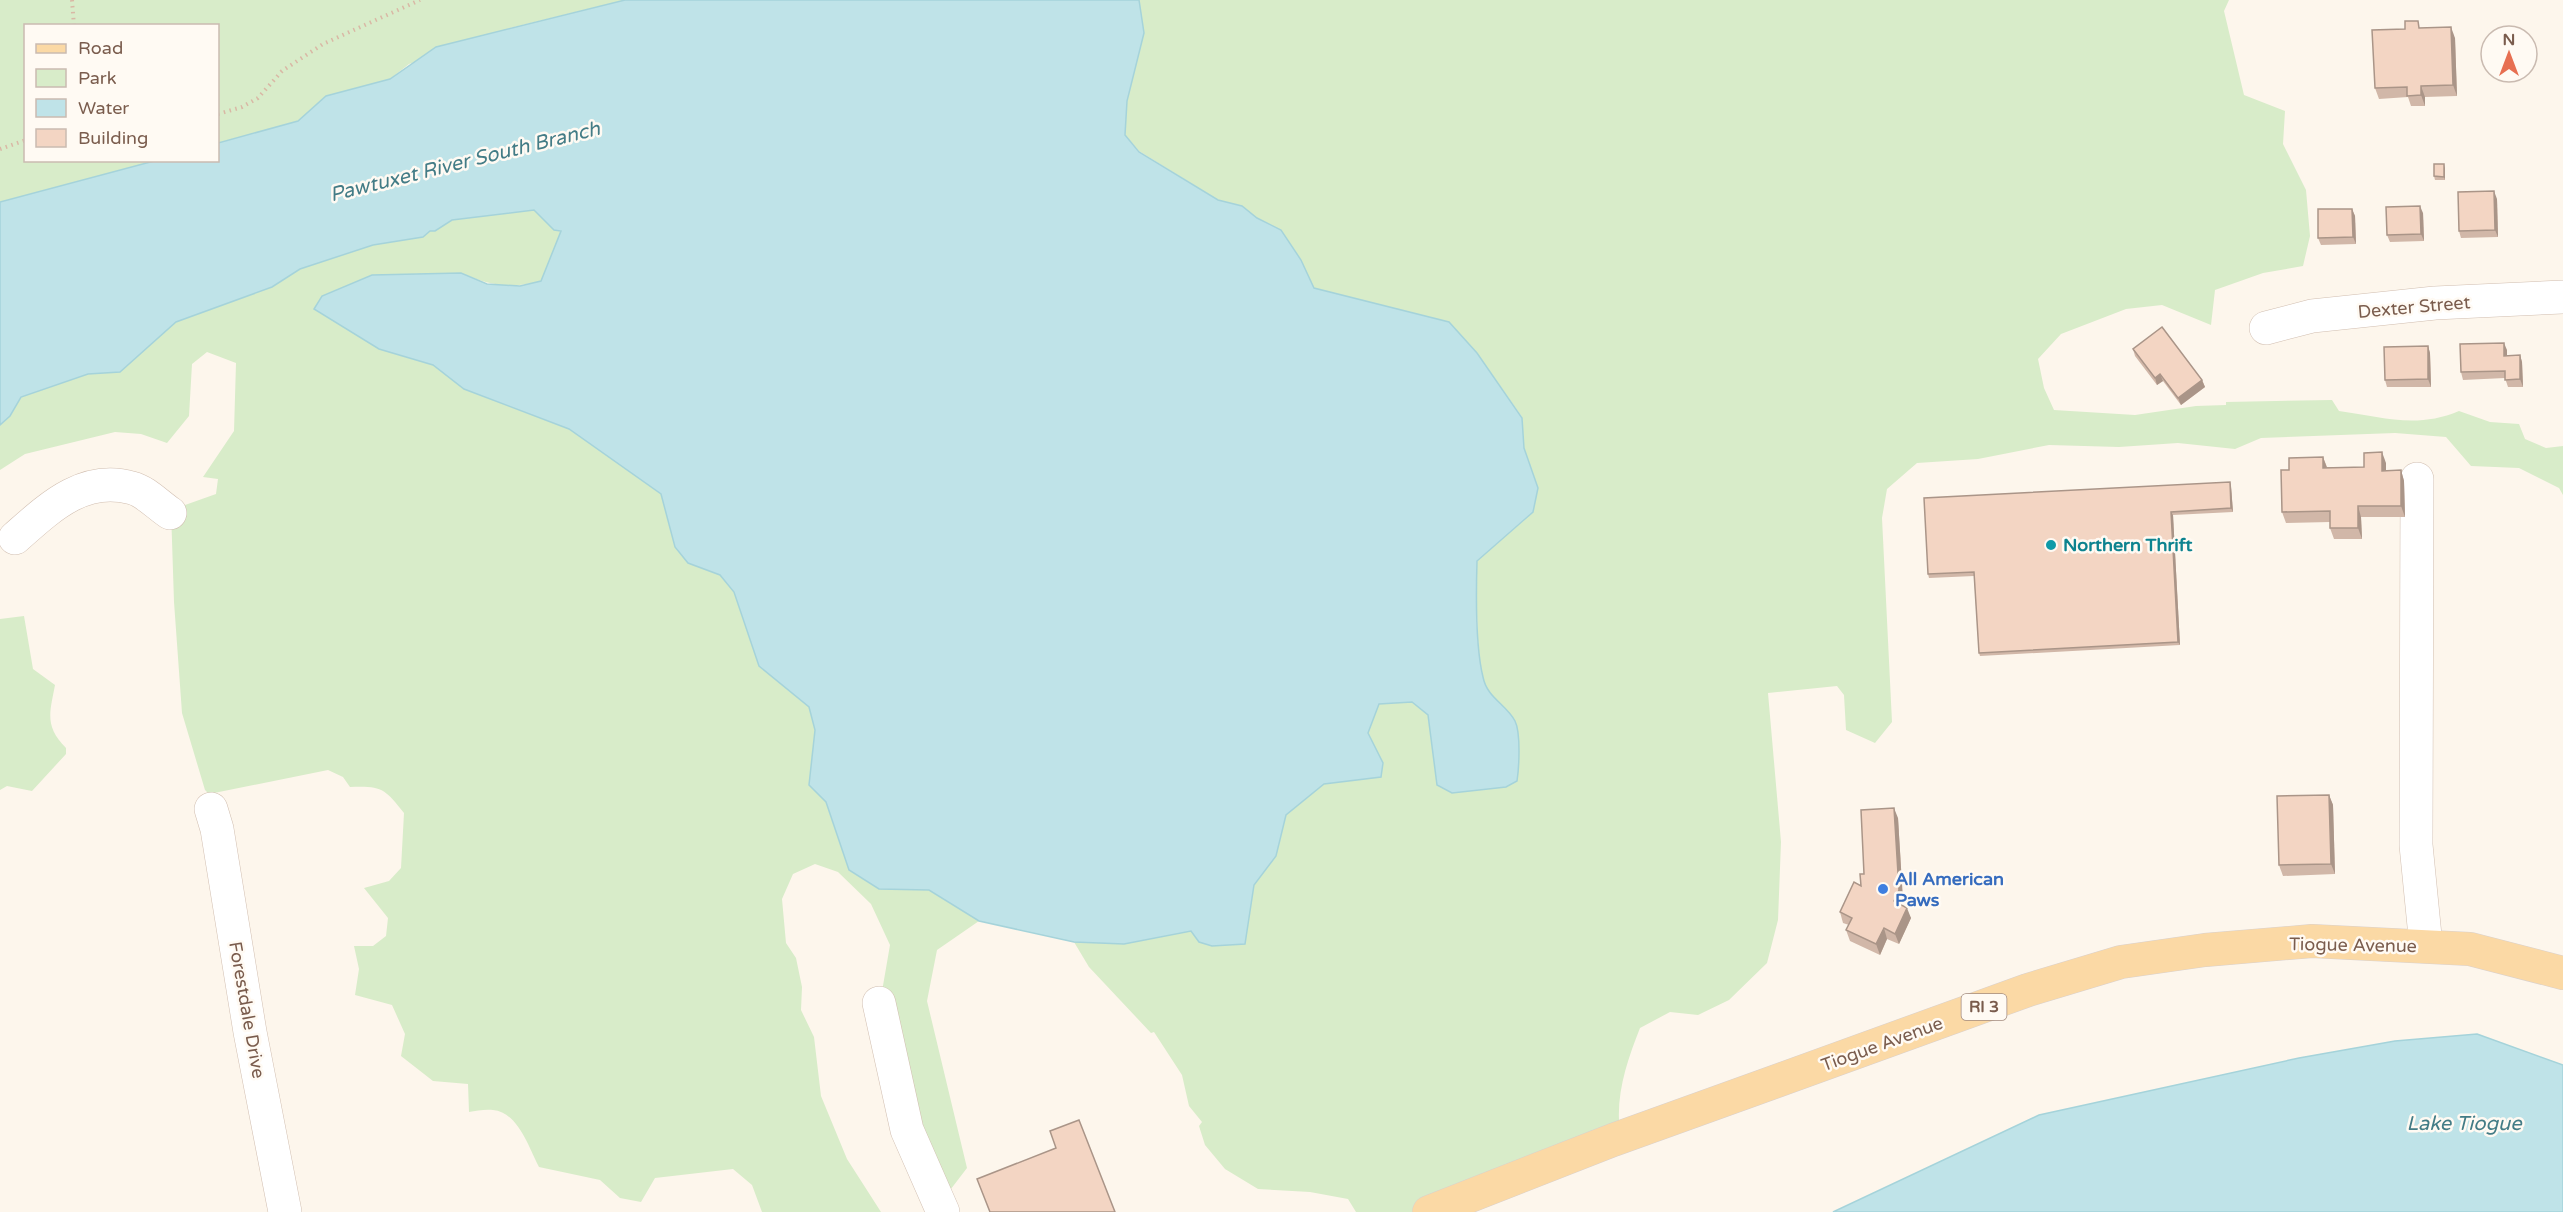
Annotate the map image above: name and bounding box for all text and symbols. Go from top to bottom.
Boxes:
legend [24,24,219,162]
north arrow [2479,24,2539,84]
text: N [2503,30,2515,50]
text: Road [78,37,123,59]
text: Park [78,67,117,89]
text: Water [78,97,129,119]
water label: Pawtuxet River South Branch [327,117,603,207]
text: Building [78,127,148,149]
street label: Dexter Street [2357,291,2471,323]
place label: Northern Thrift [2063,534,2192,556]
marker: Northern Thrift [2044,538,2058,552]
place label: All American Paws [1895,868,2004,911]
marker: All American Paws [1876,882,1890,896]
street label: Tiogue Avenue [2289,933,2417,957]
street label: Forestdale Drive [224,940,270,1080]
road number: RI 3 [1962,994,2006,1020]
street label: Tiogue Avenue [1818,1012,1946,1076]
water label: Lake Tiogue [2406,1112,2523,1136]

